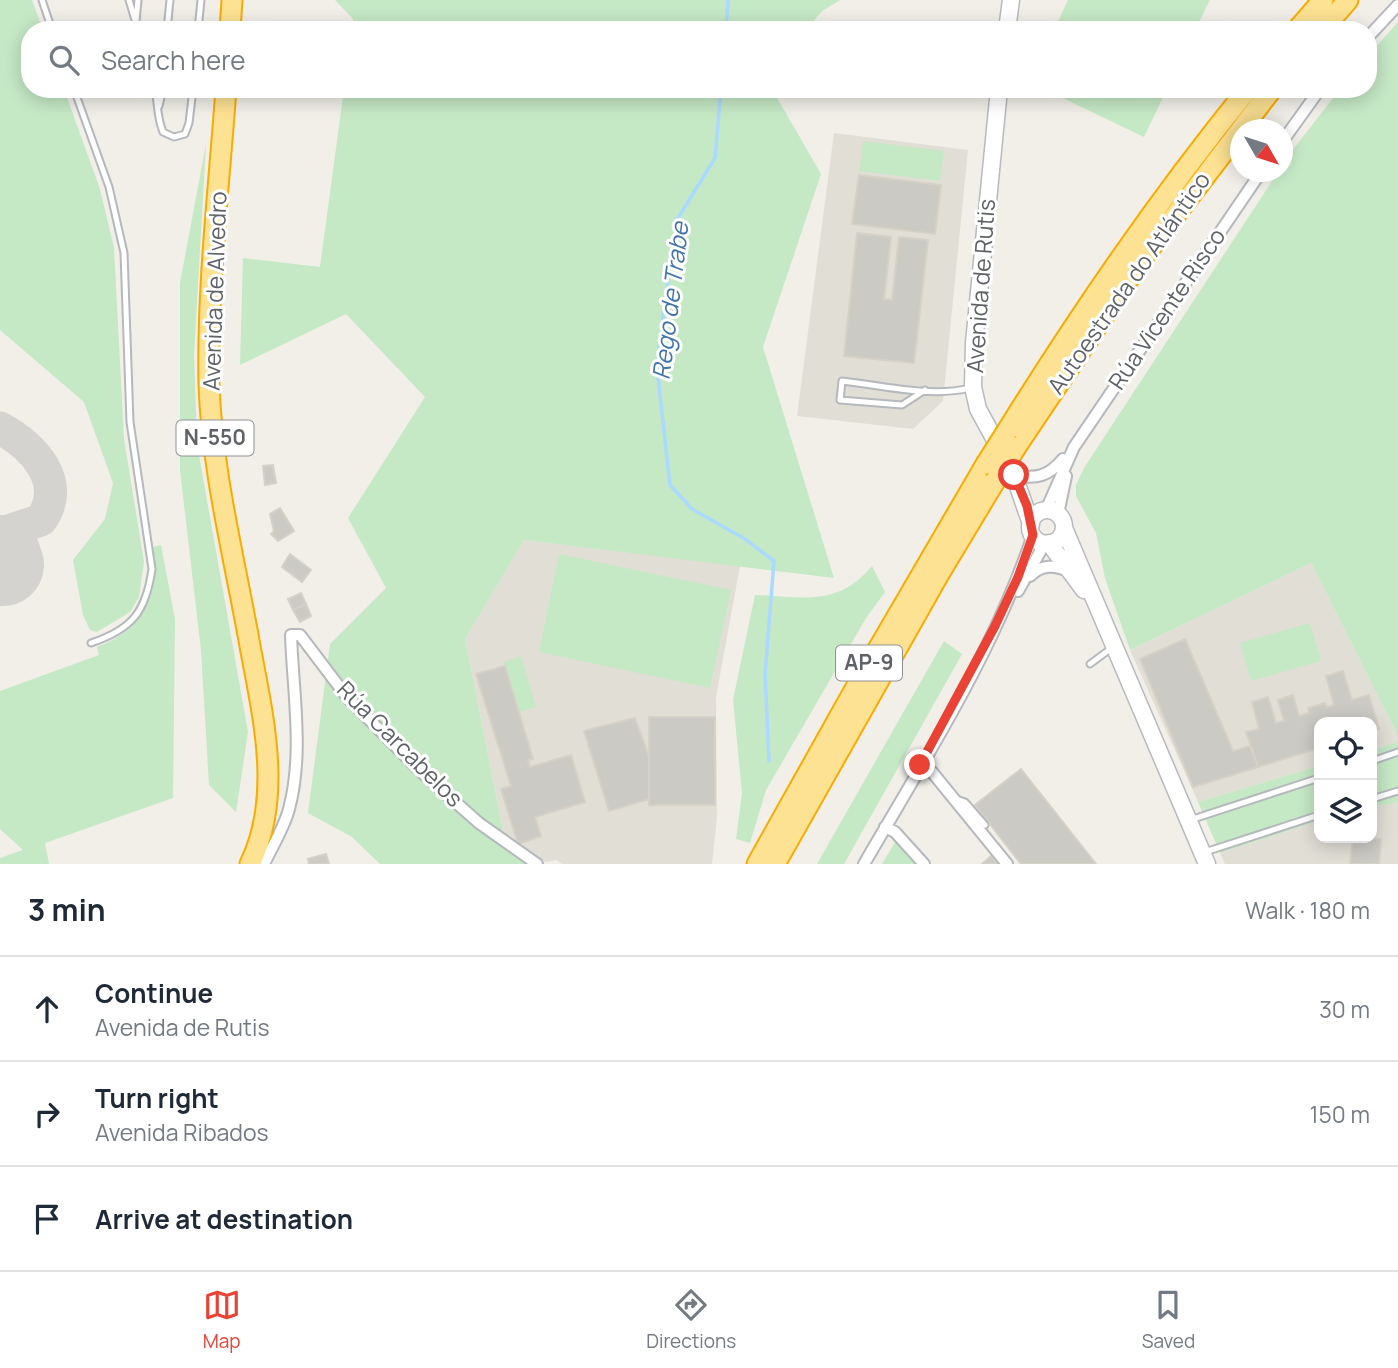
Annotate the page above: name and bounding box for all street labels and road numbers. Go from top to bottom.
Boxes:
street label: Autoestrada do Atlántico [1039,165,1217,400]
street label: Avenida de Alvedro [195,191,233,391]
street label: Avenida de Rutis [958,198,1002,374]
street label: Rúa Vicente Risco [1100,221,1232,395]
road number: N-550 [176,420,254,456]
road number: AP-9 [836,646,902,680]
street label: Rúa Carcabelos [331,673,471,813]

